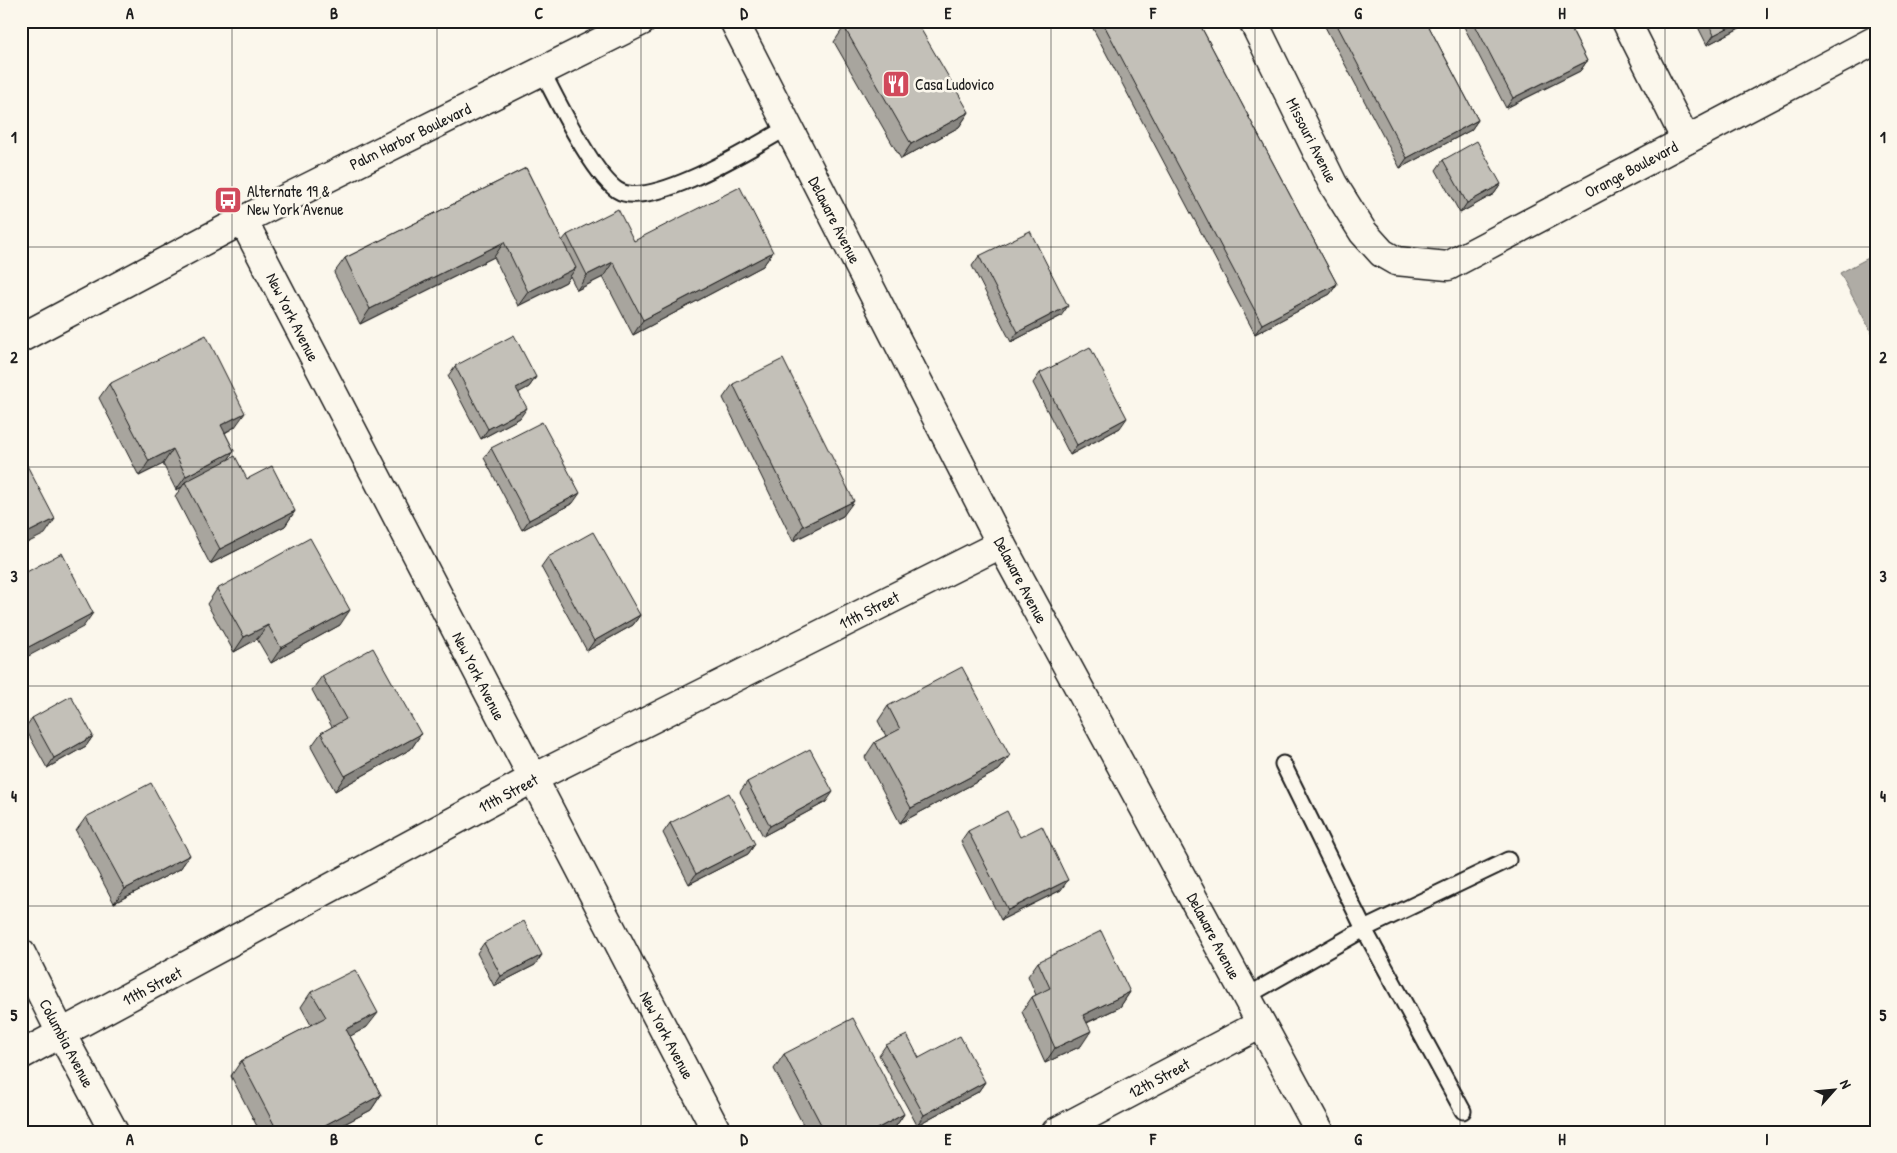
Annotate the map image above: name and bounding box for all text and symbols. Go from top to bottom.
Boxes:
text: A [126,2,134,24]
text: B [330,2,338,24]
text: C [535,2,544,24]
text: D [740,2,748,24]
text: E [944,2,952,24]
text: F [1149,2,1157,24]
text: G [1354,2,1362,24]
text: H [1558,2,1566,24]
text: I [1765,2,1769,24]
restaurant icon: Casa Ludovico [881,69,911,99]
place label: Casa Ludovico [915,73,994,95]
street label: Missouri Avenue [1281,94,1343,187]
street label: Palm Harbor Boulevard [346,97,474,175]
text: 1 [11,126,17,148]
text: 1 [1880,126,1886,148]
street label: Orange Boulevard [1581,135,1681,203]
street label: Delaware Avenue [804,173,867,268]
place label: Alternate 19 & New York Avenue [247,180,344,220]
bus stop icon: Alternate 19 & New York Avenue [213,185,243,215]
street label: New York Avenue [261,269,325,366]
text: 2 [10,346,18,368]
text: 2 [1879,346,1887,368]
street label: Delaware Avenue [989,533,1053,628]
text: 3 [10,565,18,587]
text: 3 [1879,565,1887,587]
street label: 11th Street [835,585,903,635]
street label: New York Avenue [447,628,511,725]
street label: 11th Street [474,768,542,818]
text: 4 [11,785,17,807]
text: 4 [1880,785,1886,807]
street label: Delaware Avenue [1182,889,1246,984]
street label: 11th Street [118,961,186,1011]
street label: New York Avenue [635,987,700,1083]
street label: Columbia Avenue [34,995,100,1092]
text: 5 [11,1004,18,1026]
text: 5 [1880,1004,1887,1026]
street label: 12th Street [1124,1052,1194,1103]
north arrow [1810,1066,1860,1116]
text: N [1836,1076,1856,1092]
text: A [126,1128,134,1150]
text: B [330,1128,338,1150]
text: C [535,1128,544,1150]
text: D [740,1128,748,1150]
text: E [944,1128,952,1150]
text: F [1149,1128,1157,1150]
text: G [1354,1128,1362,1150]
text: H [1558,1128,1566,1150]
text: I [1765,1128,1769,1150]

